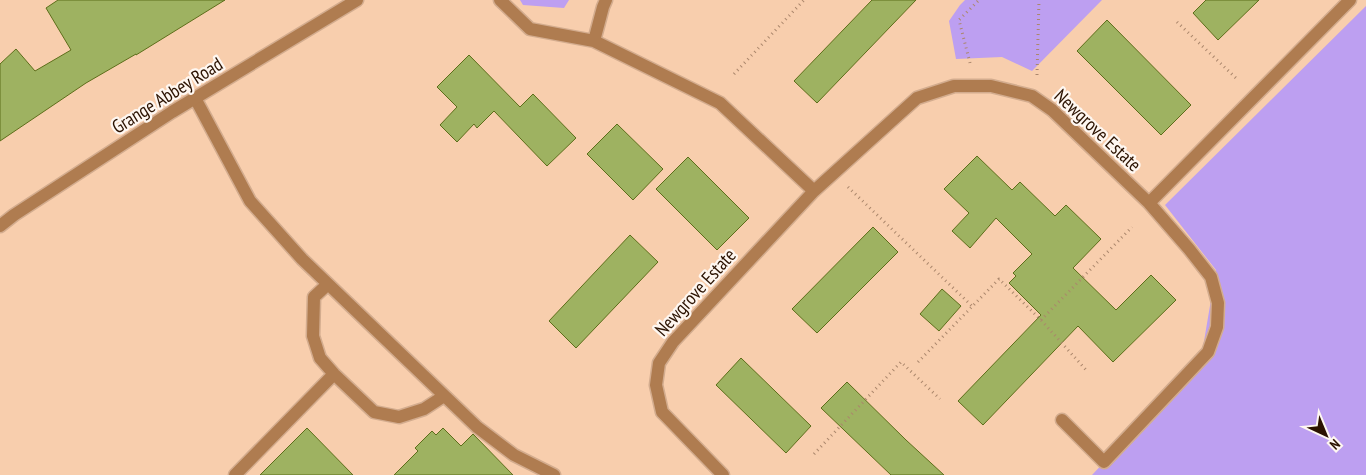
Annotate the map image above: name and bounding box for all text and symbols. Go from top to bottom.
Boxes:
street label: Grange Abbey Road [107,51,227,139]
street label: Newgrove Estate [1050,84,1146,176]
street label: Newgrove Estate [649,243,741,341]
north arrow [1301,410,1351,460]
text: N [1326,435,1344,453]

